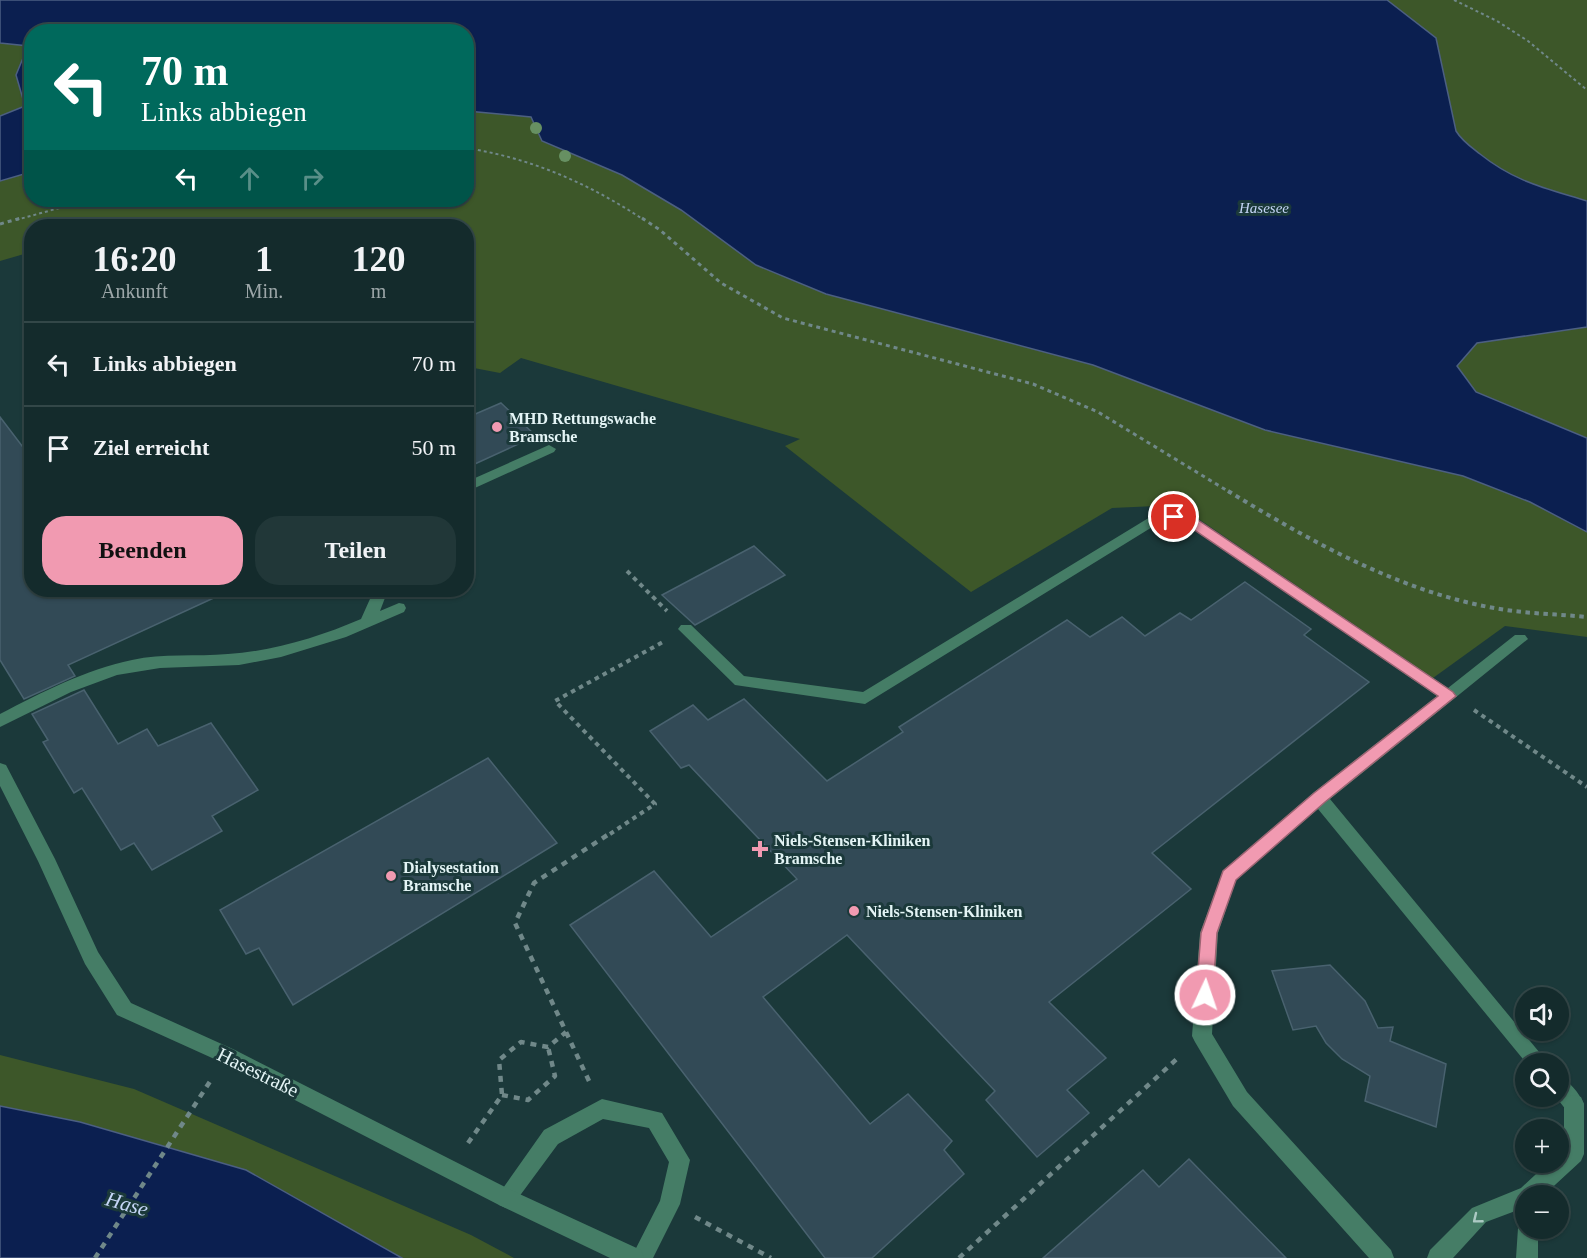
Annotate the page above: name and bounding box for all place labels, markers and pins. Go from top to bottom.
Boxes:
place label: MHD Rettungswache Bramsche [509,410,656,445]
marker: MHD Rettungswache Bramsche [490,420,504,434]
pin [1148,491,1199,542]
place label: Niels-Stensen-Kliniken Bramsche [774,832,931,867]
marker: Niels-Stensen-Kliniken Bramsche [751,840,769,858]
place label: Dialysestation Bramsche [403,859,499,894]
marker: Dialysestation Bramsche [384,869,398,883]
place label: Niels-Stensen-Kliniken [866,903,1023,920]
marker: Niels-Stensen-Kliniken [847,904,861,918]

